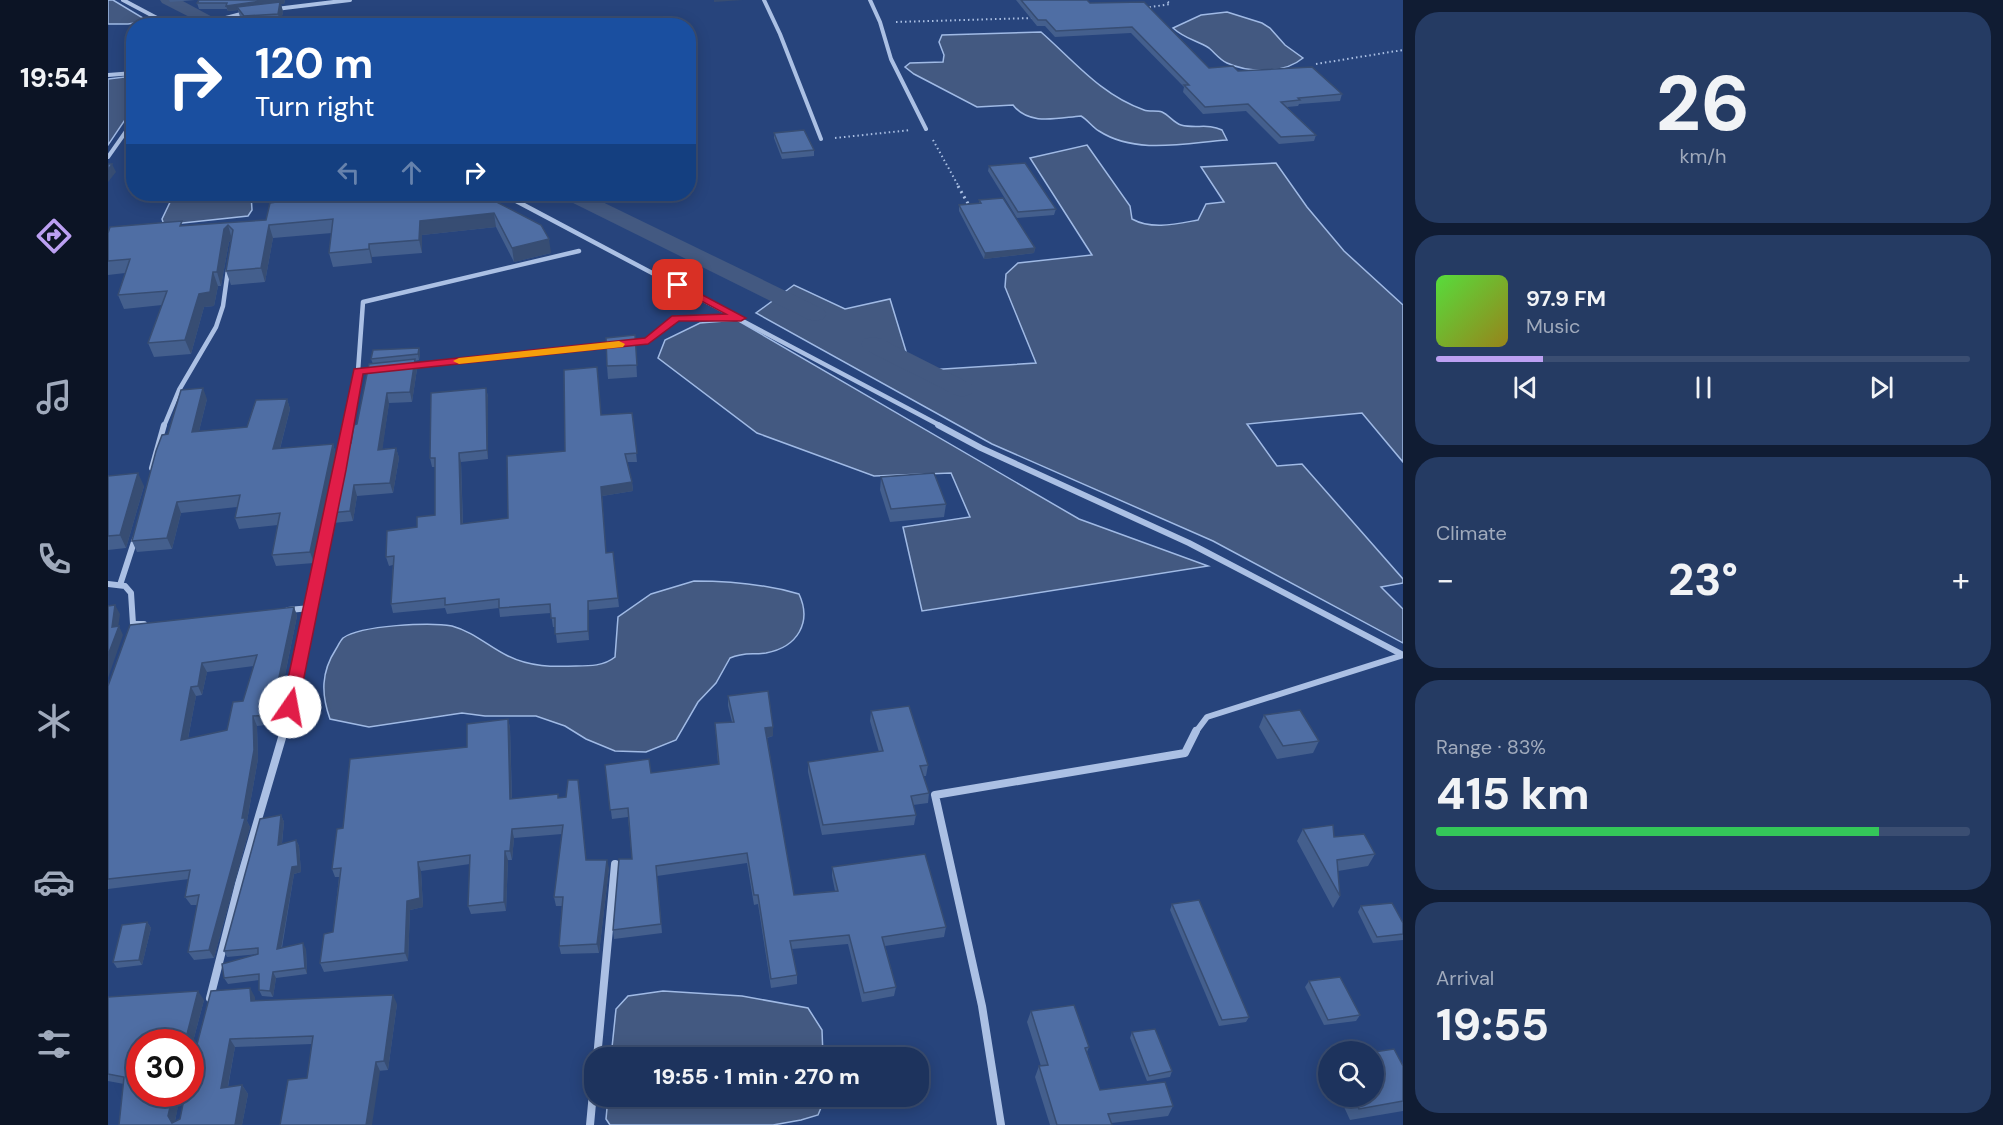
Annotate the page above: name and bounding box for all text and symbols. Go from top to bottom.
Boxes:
text: 120 m [255,36,373,91]
icon: right [156,42,234,120]
text: 26 [1656,53,1750,154]
text: 19:54 [20,60,88,95]
text: Turn right [255,89,375,124]
text: km/h [1679,143,1727,169]
icon: left [332,156,365,189]
icon: ahead [395,156,428,189]
icon: right [458,156,491,189]
icon: directions [33,215,75,257]
pin [652,259,703,310]
icon: arrive [661,268,694,301]
text: 97.9 FM [1526,284,1606,313]
text: Music [1526,313,1581,339]
icon: previous [1509,371,1542,404]
icon: pause [1687,371,1720,404]
icon: next [1865,371,1898,404]
icon: music [33,376,75,418]
text: Climate [1436,520,1507,546]
icon: phone [33,538,75,580]
text: 23° [1668,550,1738,609]
text: − [1436,558,1454,601]
text: + [1952,558,1970,601]
position arrow [258,675,322,739]
icon: climate [33,700,75,742]
text: Range · 83% [1436,734,1546,760]
text: 415 km [1436,764,1590,823]
icon: car [33,861,75,903]
text: Arrival [1436,965,1494,991]
text: 19:55 [1436,995,1549,1054]
icon: filters [33,1023,75,1065]
speed limit sign: 30 [126,1029,204,1107]
map controls [1318,1041,1384,1107]
button: search [1318,1041,1384,1107]
text: 19:55 · 1 min · 270 m [653,1062,860,1091]

